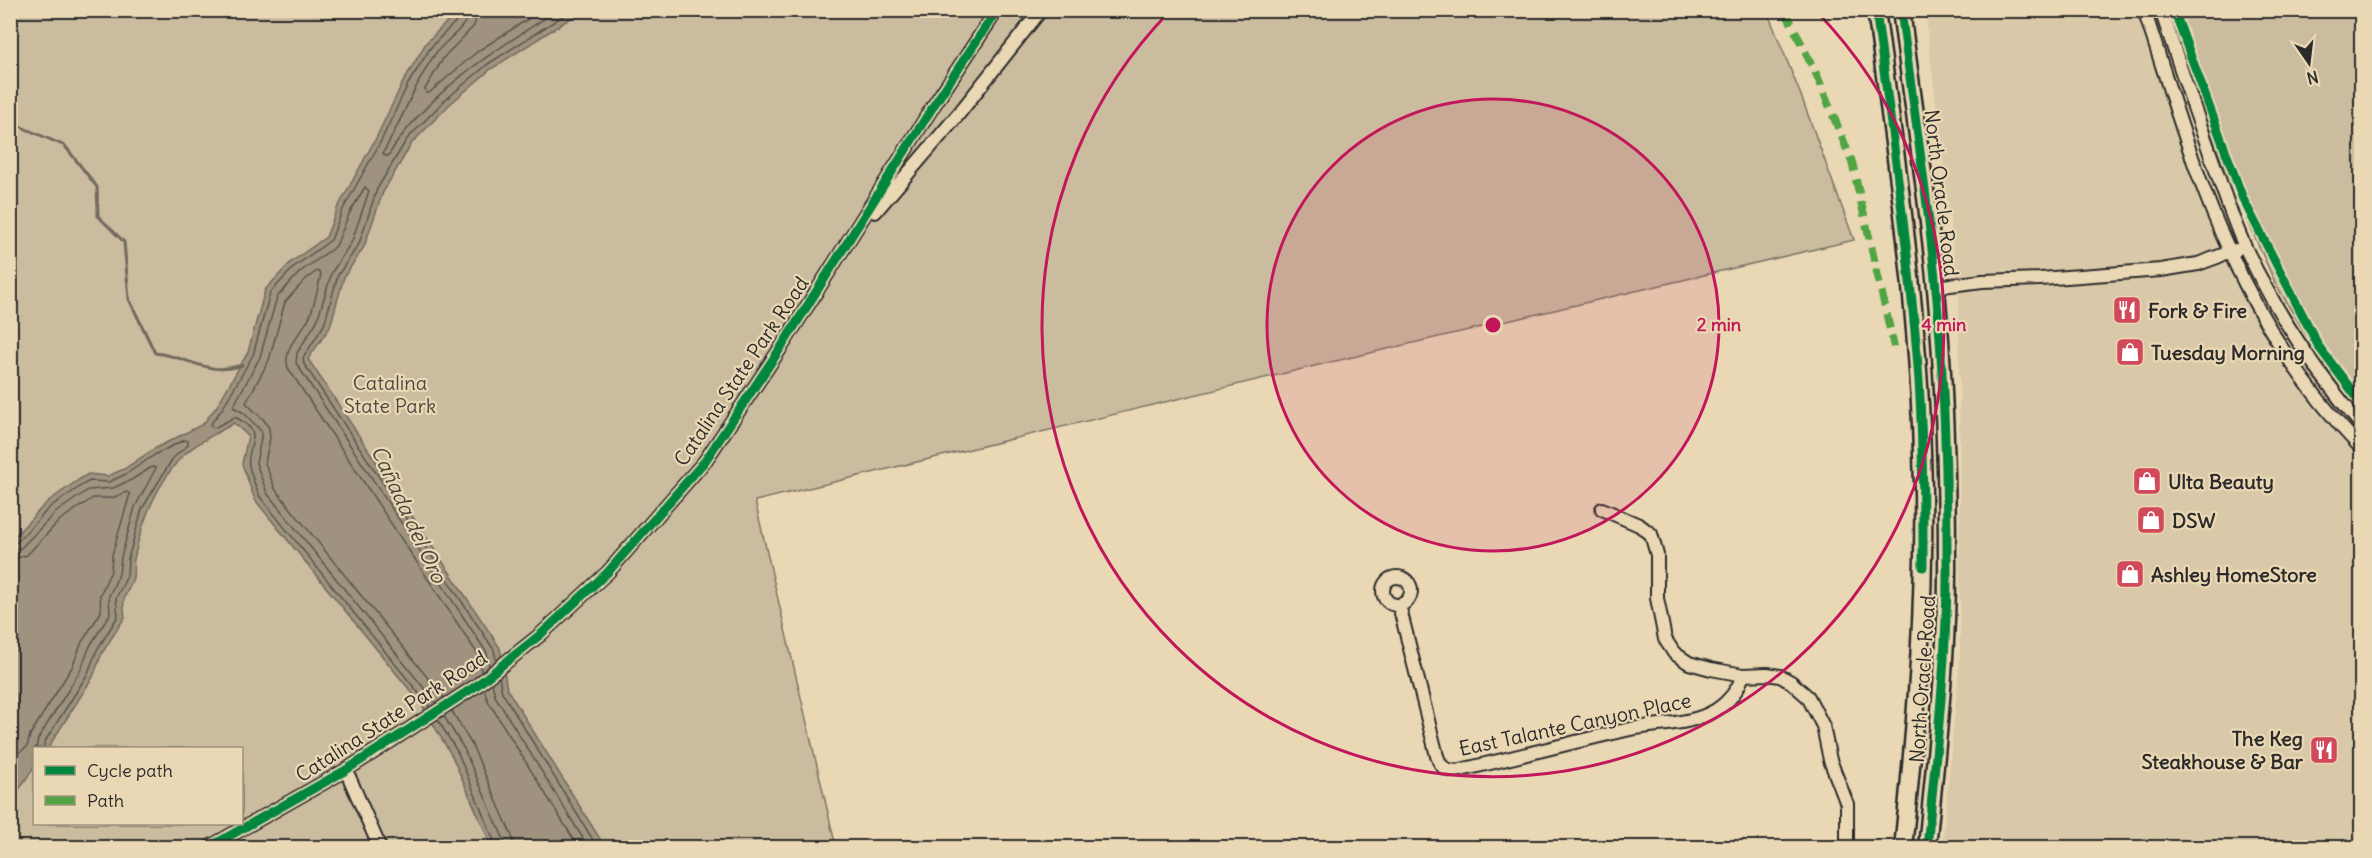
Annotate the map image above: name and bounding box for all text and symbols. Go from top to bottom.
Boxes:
north arrow [2279,33,2339,93]
text: N [2305,67,2320,89]
street label: North Oracle Road [1919,108,1965,278]
street label: Catalina State Park Road [668,271,814,471]
restaurant icon: Fork & Fire [2111,294,2143,326]
place label: Fork & Fire [2148,298,2247,323]
text: 2 min [1697,313,1742,336]
text: 4 min [1922,313,1967,336]
centre of rings [1483,315,1503,335]
shop icon: Tuesday Morning [2114,336,2146,368]
place label: Tuesday Morning [2151,340,2305,365]
park label: Catalina State Park [344,370,436,418]
water label: Cañada del Oro [365,441,453,588]
shop icon: Ulta Beauty [2131,465,2163,497]
place label: Ulta Beauty [2168,469,2274,494]
shop icon: DSW [2135,504,2167,536]
place label: DSW [2172,508,2215,533]
shop icon: Ashley HomeStore [2114,558,2146,590]
place label: Ashley HomeStore [2151,562,2317,587]
street label: North Oracle Road [1904,594,1940,764]
street label: Catalina State Park Road [291,645,492,787]
street label: East Talante Canyon Place [1457,687,1693,761]
place label: The Keg Steakhouse & Bar [2141,726,2304,774]
restaurant icon: The Keg Steakhouse & Bar [2308,734,2340,766]
legend [33,747,243,825]
text: Cycle path [87,759,173,782]
text: Path [87,789,124,812]

